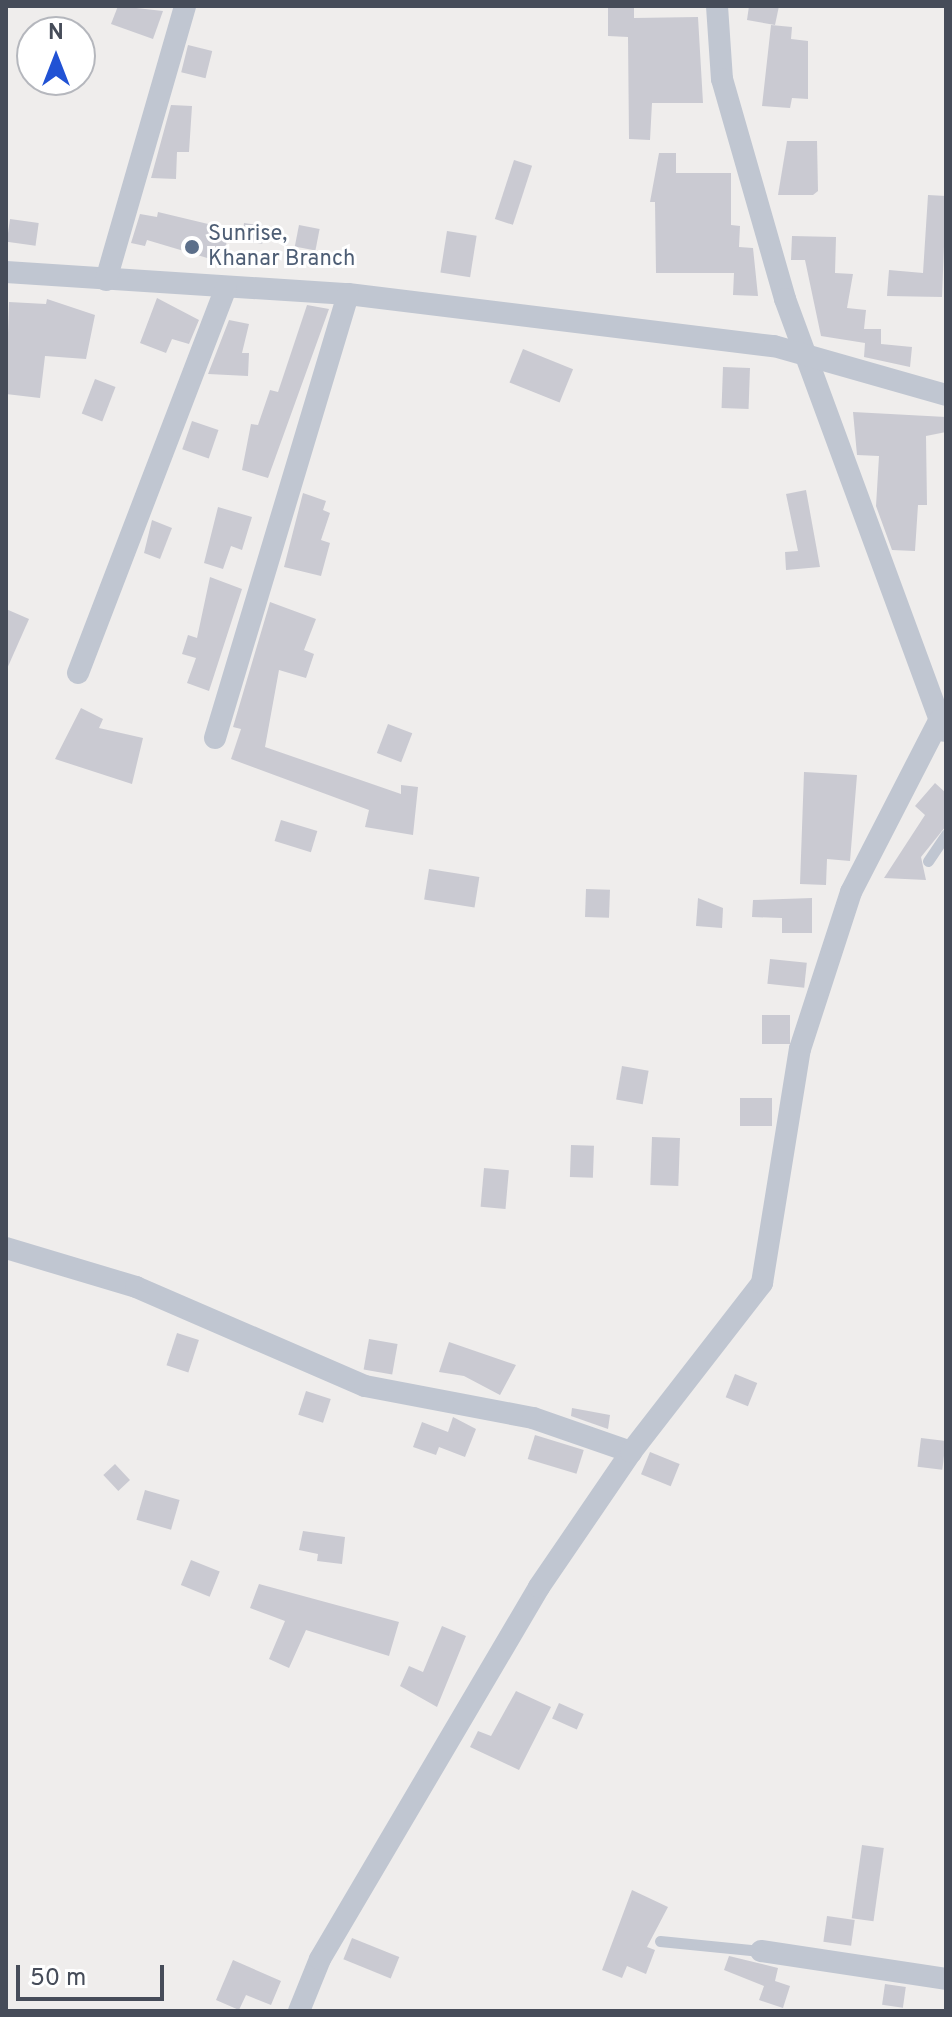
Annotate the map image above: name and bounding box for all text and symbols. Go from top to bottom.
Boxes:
north arrow [16,16,96,96]
text: N [48,20,64,47]
place label: Sunrise, Khanar Branch [208,221,355,272]
marker: Sunrise, Khanar Branch [183,238,201,256]
scale bar [20,1949,168,1999]
text: 50 m [30,1964,86,1994]

